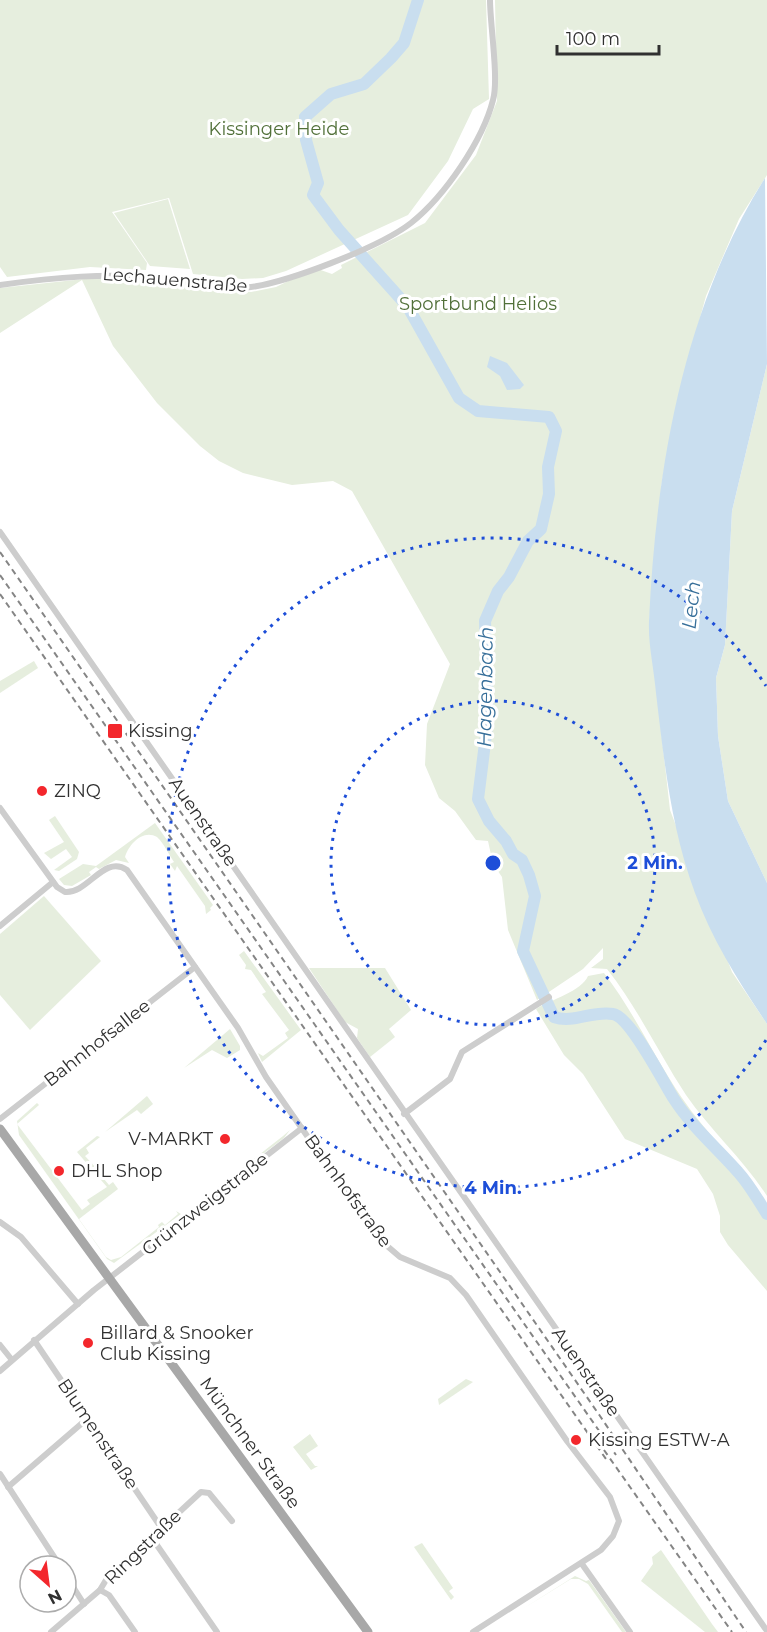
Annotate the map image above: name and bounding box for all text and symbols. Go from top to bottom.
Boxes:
scale bar [557,18,659,56]
text: 100 m [566,28,620,50]
park label: Kissinger Heide [209,118,350,140]
street label: Lechauenstraße [102,263,248,297]
park label: Sportbund Helios [399,293,557,315]
water label: Lech [677,580,705,630]
water label: Hagenbach [472,626,498,748]
place label: Kissing [128,720,193,742]
marker: Kissing [106,722,124,740]
street label: Auenstraße [164,773,242,871]
place label: ZINQ [54,780,101,802]
marker: ZINQ [35,784,49,798]
text: 2 Min. [627,852,683,874]
centre of rings [483,853,503,873]
street label: Bahnhofsallee [39,995,155,1091]
place label: V-MARKT [128,1128,214,1150]
street label: Bahnhofstraße [300,1130,396,1252]
marker: V-MARKT [218,1132,232,1146]
street label: Grünzweigstraße [138,1148,273,1260]
place label: DHL Shop [71,1160,163,1182]
marker: DHL Shop [52,1164,66,1178]
text: 4 Min. [464,1177,522,1199]
place label: Billard & Snooker Club Kissing [100,1322,254,1365]
street label: Auenstraße [547,1323,625,1421]
marker: Billard & Snooker Club Kissing [81,1336,95,1350]
street label: Münchner Straße [195,1373,305,1513]
street label: Blumenstraße [53,1374,143,1494]
place label: Kissing ESTW-A [588,1429,730,1451]
marker: Kissing ESTW-A [569,1433,583,1447]
street label: Ringstraße [100,1505,186,1589]
north arrow [18,1554,78,1614]
text: N [45,1585,65,1608]

